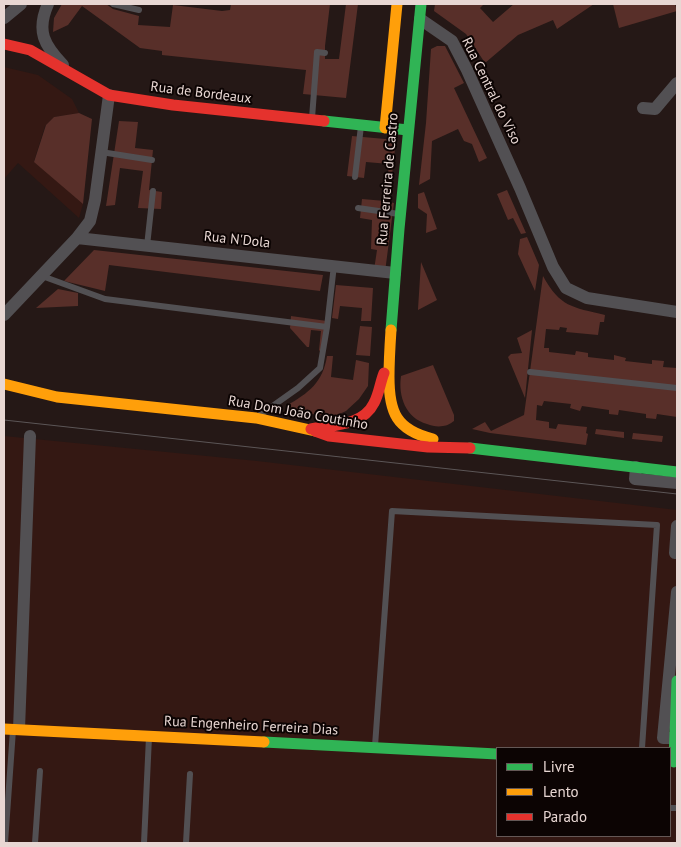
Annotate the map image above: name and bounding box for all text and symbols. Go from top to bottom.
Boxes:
street label: Rua Central do Viso [458,35,524,147]
street label: Rua de Bordeaux [150,78,252,108]
street label: Rua Ferreira de Castro [374,112,402,246]
street label: Rua N'Dola [203,228,271,252]
street label: Rua Dom João Coutinho [227,392,369,434]
street label: Rua Engenheiro Ferreira Dias [164,713,338,739]
legend [496,747,671,837]
text: Livre [543,757,575,776]
text: Lento [543,782,579,801]
text: Parado [543,807,587,826]

